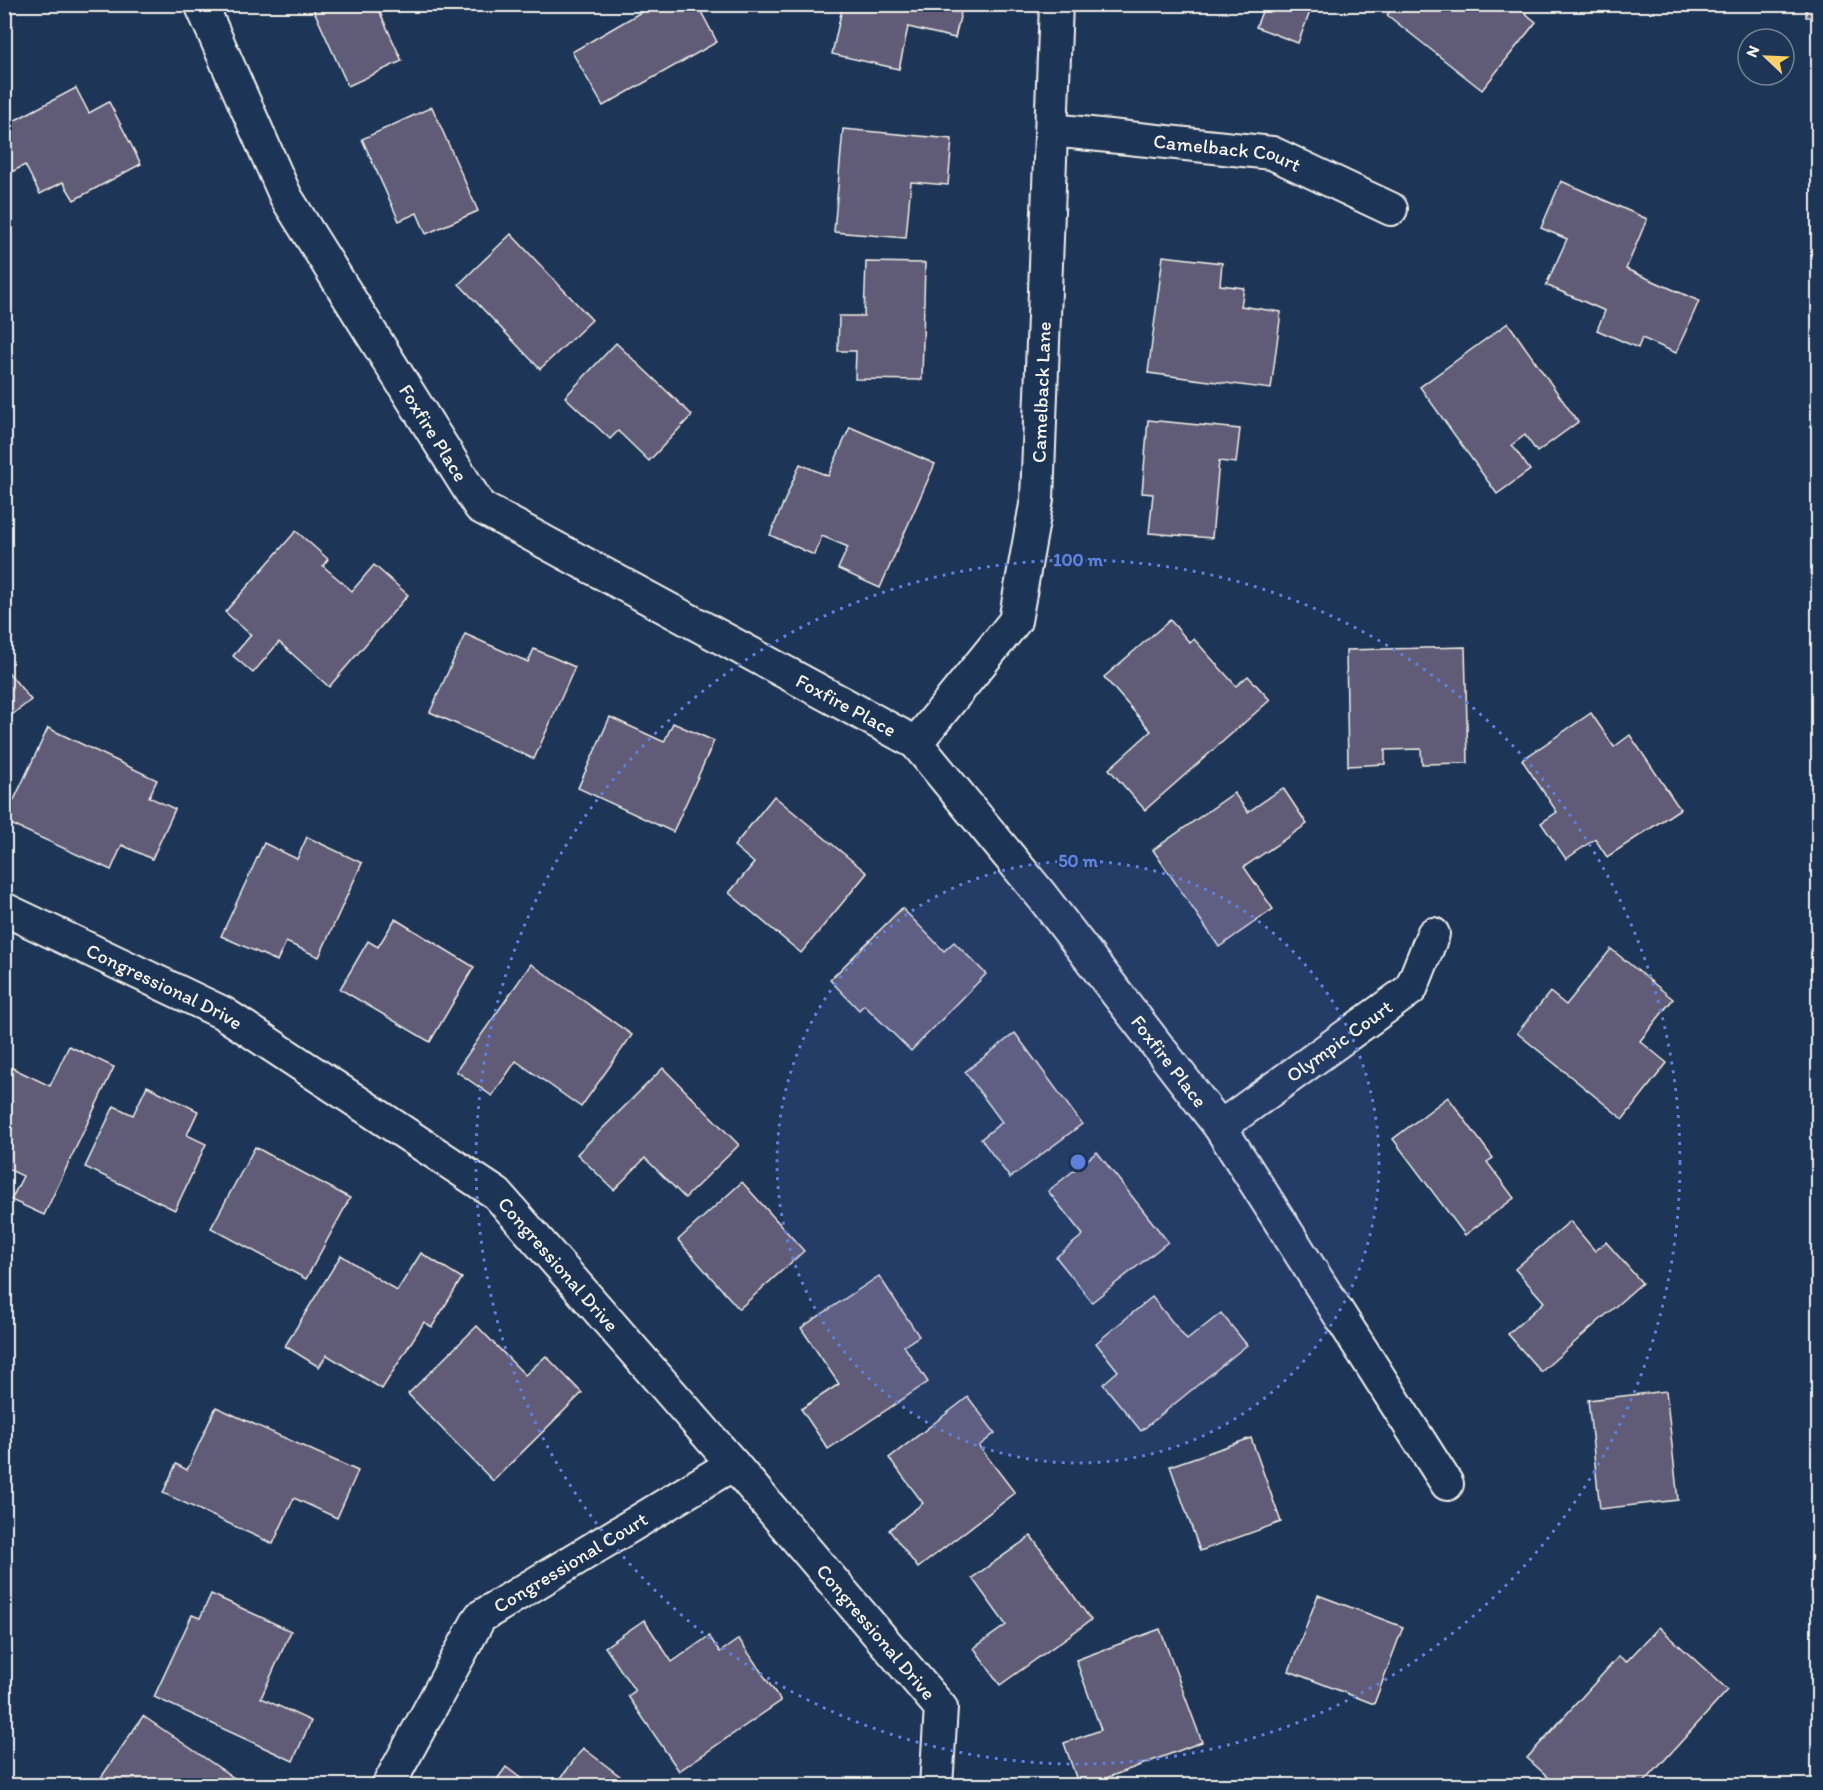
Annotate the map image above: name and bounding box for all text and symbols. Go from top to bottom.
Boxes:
north arrow [1736,27,1796,87]
text: N [1742,43,1764,60]
street label: Camelback Court [1152,129,1305,177]
street label: Camelback Lane [1026,321,1056,463]
street label: Foxfire Place [394,380,473,486]
text: 100 m [1053,549,1104,571]
street label: Foxfire Place [792,668,900,742]
text: 50 m [1058,850,1099,872]
street label: Congressional Drive [82,938,247,1035]
street label: Olympic Court [1281,994,1397,1087]
street label: Foxfire Place [1126,1010,1212,1112]
centre of rings [1068,1152,1088,1172]
street label: Congressional Drive [493,1192,624,1337]
street label: Congressional Court [489,1507,652,1618]
street label: Congressional Drive [811,1559,941,1705]

